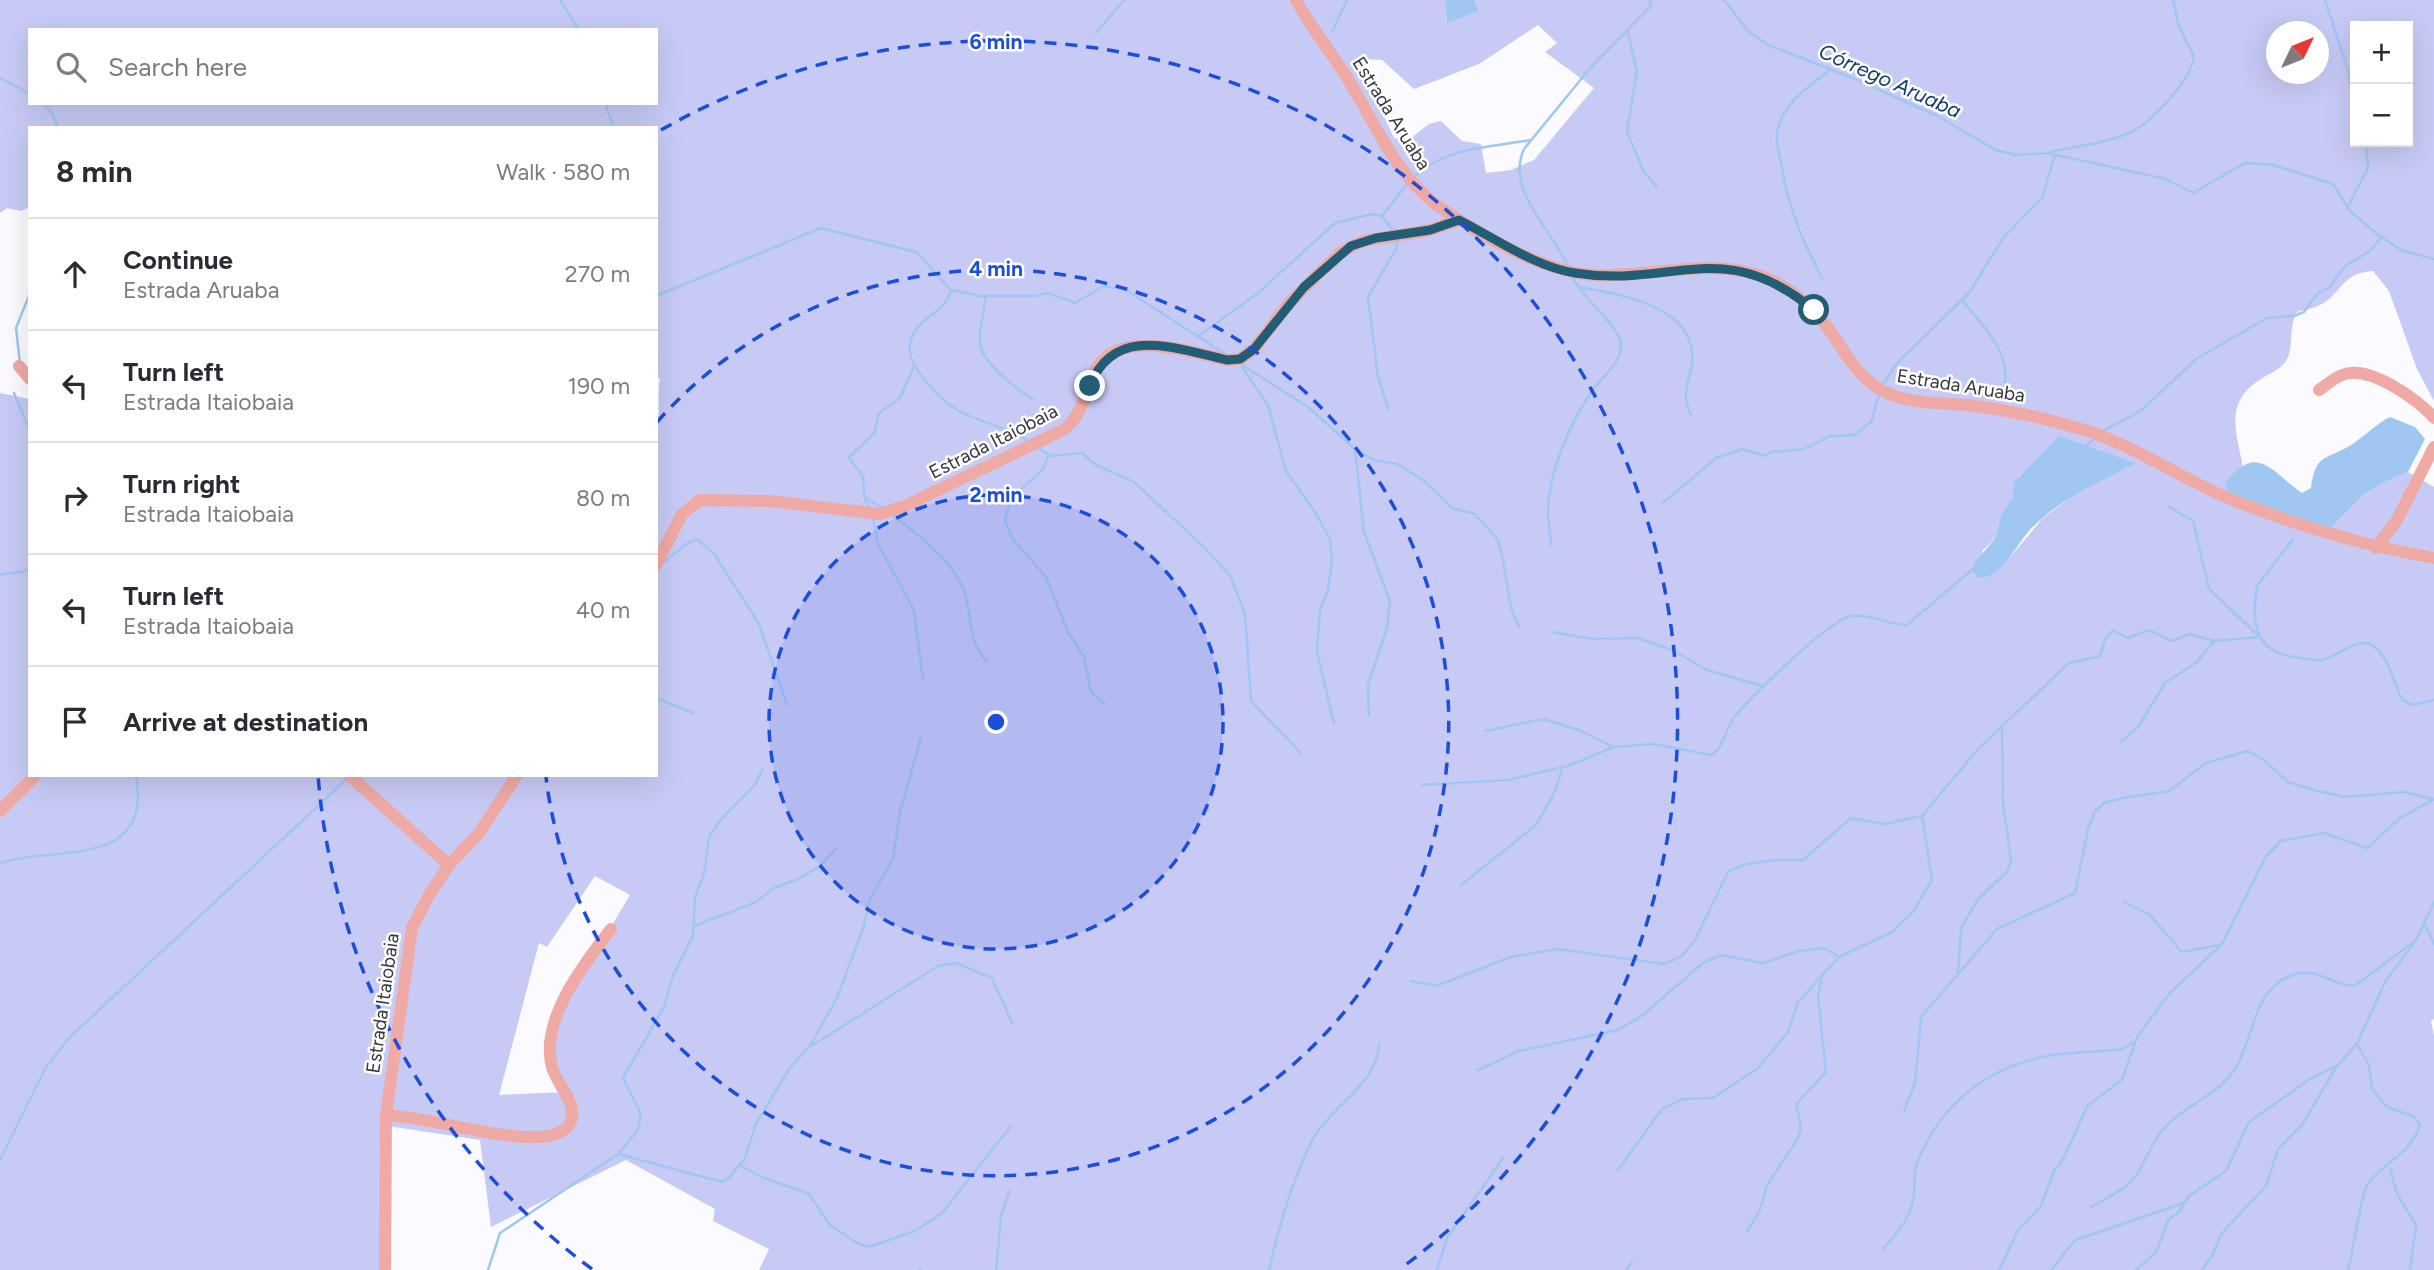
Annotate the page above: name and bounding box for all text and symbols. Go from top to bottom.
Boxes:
north arrow [2266,21,2329,84]
map controls [2350,21,2413,147]
button: + [2350,21,2413,84]
search box [28,28,658,105]
text: 6 min [970,29,1022,54]
water label: Córrego Aruaba [1815,38,1965,123]
icon: search [52,48,90,86]
text: Search here [108,51,247,83]
street label: Estrada Aruaba [1348,52,1436,174]
button: − [2350,84,2413,147]
text: 8 min [56,153,133,190]
text: Walk · 580 m [496,158,630,186]
text: Continue [123,244,233,276]
icon: ahead [56,255,94,293]
text: 4 min [969,256,1023,281]
text: 270 m [565,260,630,288]
text: Estrada Aruaba [123,276,280,304]
route start [1798,294,1829,325]
text: Turn left [123,356,224,388]
street label: Estrada Aruaba [1895,364,2027,407]
icon: left [56,367,94,405]
route end [1074,370,1105,401]
text: 190 m [567,372,630,400]
text: Estrada Itaiobaia [123,388,294,416]
street label: Estrada Itaiobaia [925,399,1061,484]
text: Turn right [123,468,240,500]
icon: right [56,479,94,517]
text: 2 min [970,482,1022,507]
text: 80 m [576,484,630,512]
text: Estrada Itaiobaia [123,500,294,528]
text: Turn left [123,580,224,612]
icon: left [56,591,94,629]
text: 40 m [576,596,630,624]
text: Estrada Itaiobaia [123,612,294,640]
icon: arrive [56,703,94,741]
text: Arrive at destination [123,706,368,738]
centre of rings [984,710,1008,734]
street label: Estrada Itaiobaia [361,932,404,1075]

